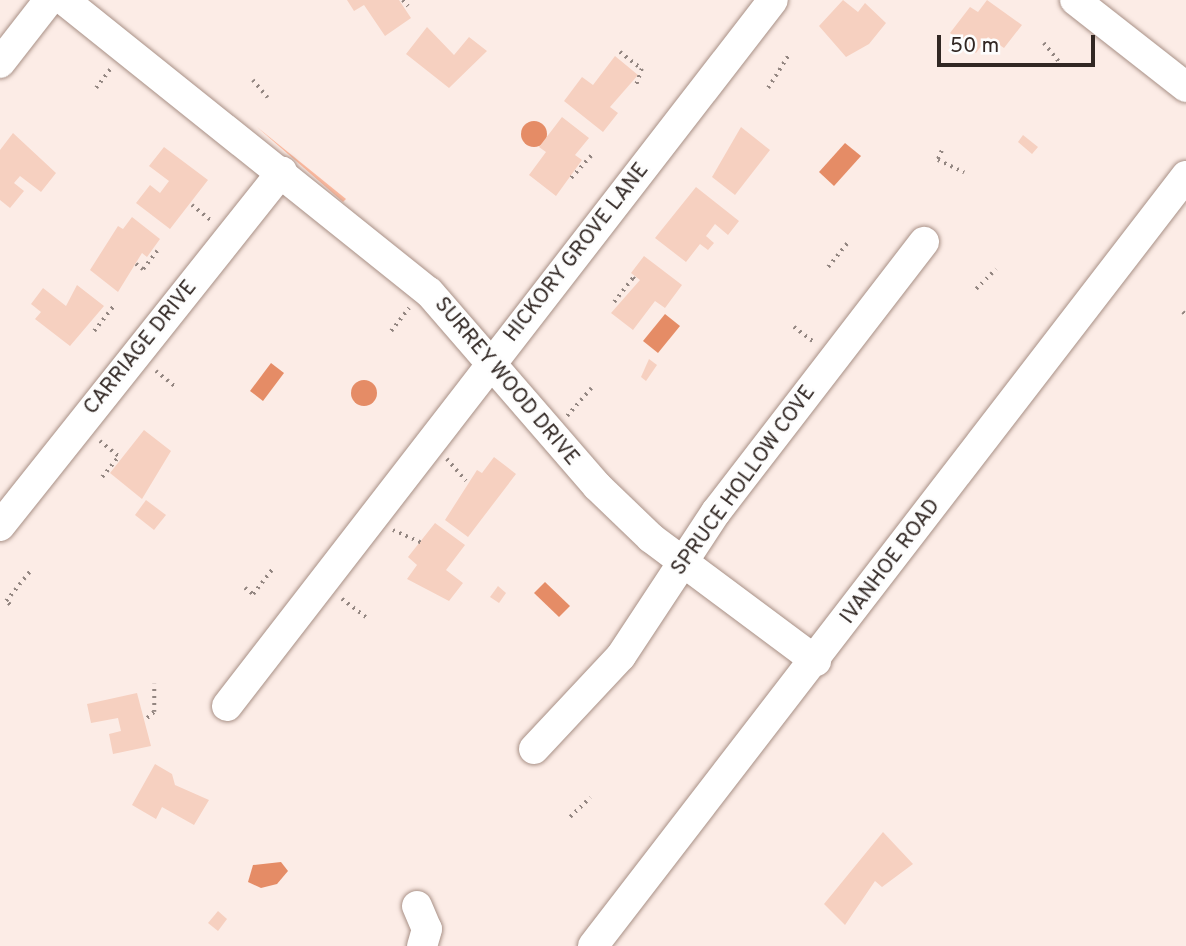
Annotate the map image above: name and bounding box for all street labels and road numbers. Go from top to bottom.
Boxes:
street label: HICKORY GROVE LANE [499,158,655,348]
street label: CARRIAGE DRIVE [79,276,203,420]
street label: SURREY WOOD DRIVE [428,292,584,472]
street label: SPRUCE HOLLOW COVE [667,381,821,581]
street label: IVANHOE ROAD [836,494,946,630]

